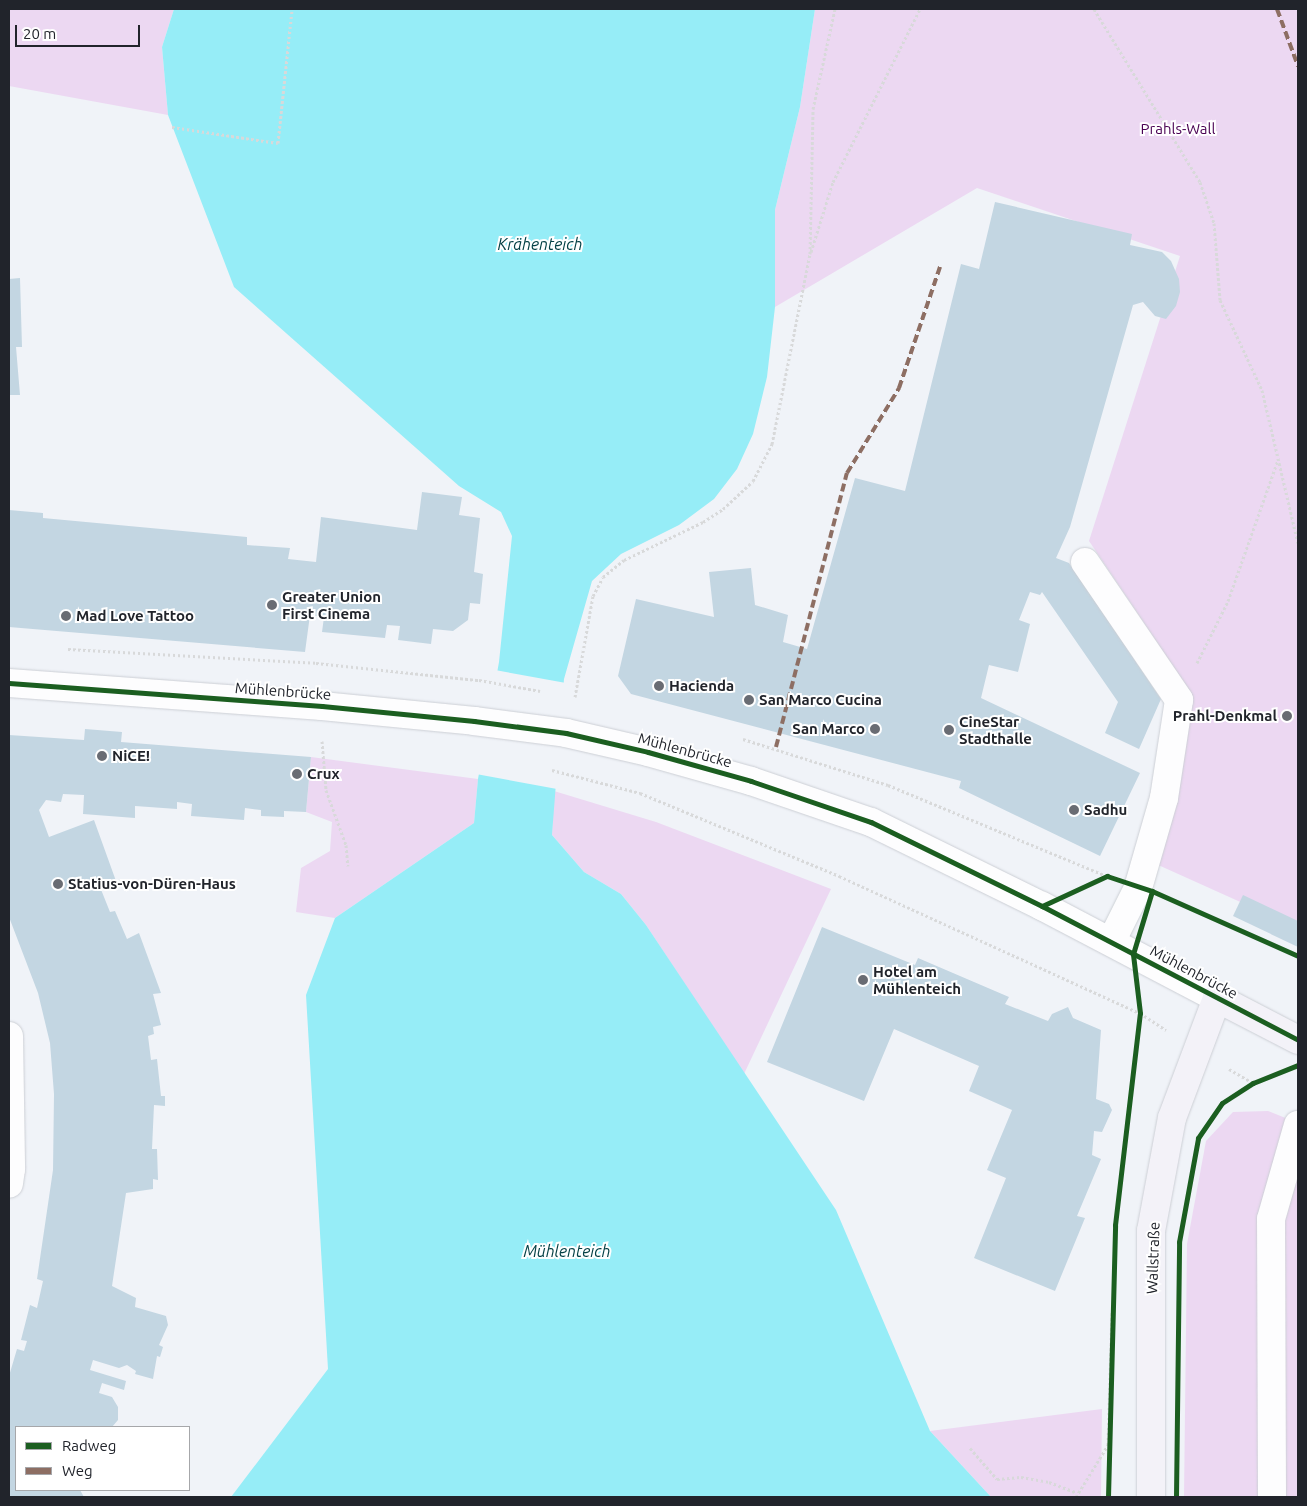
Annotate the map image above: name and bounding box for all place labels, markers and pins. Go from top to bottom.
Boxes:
place label: Greater Union First Cinema [282,587,381,622]
marker: Greater Union First Cinema [266,599,278,611]
place label: Mad Love Tattoo [76,607,194,625]
marker: Mad Love Tattoo [60,610,72,622]
place label: Hacienda [669,677,734,695]
marker: Hacienda [653,680,665,692]
place label: San Marco Cucina [759,691,882,709]
marker: San Marco Cucina [743,694,755,706]
place label: Prahl-Denkmal [1173,707,1277,725]
marker: Prahl-Denkmal [1281,710,1293,722]
place label: CineStar Stadthalle [959,712,1032,747]
place label: San Marco [792,720,865,738]
marker: San Marco [869,723,881,735]
marker: CineStar Stadthalle [943,724,955,736]
place label: NiCE! [112,747,150,765]
marker: NiCE! [96,750,108,762]
place label: Crux [307,765,340,783]
marker: Crux [291,768,303,780]
place label: Sadhu [1084,801,1127,819]
marker: Sadhu [1068,804,1080,816]
place label: Statius-von-Düren-Haus [68,875,236,893]
marker: Statius-von-Düren-Haus [52,878,64,890]
place label: Hotel am Mühlenteich [873,962,961,997]
marker: Hotel am Mühlenteich [857,974,869,986]

